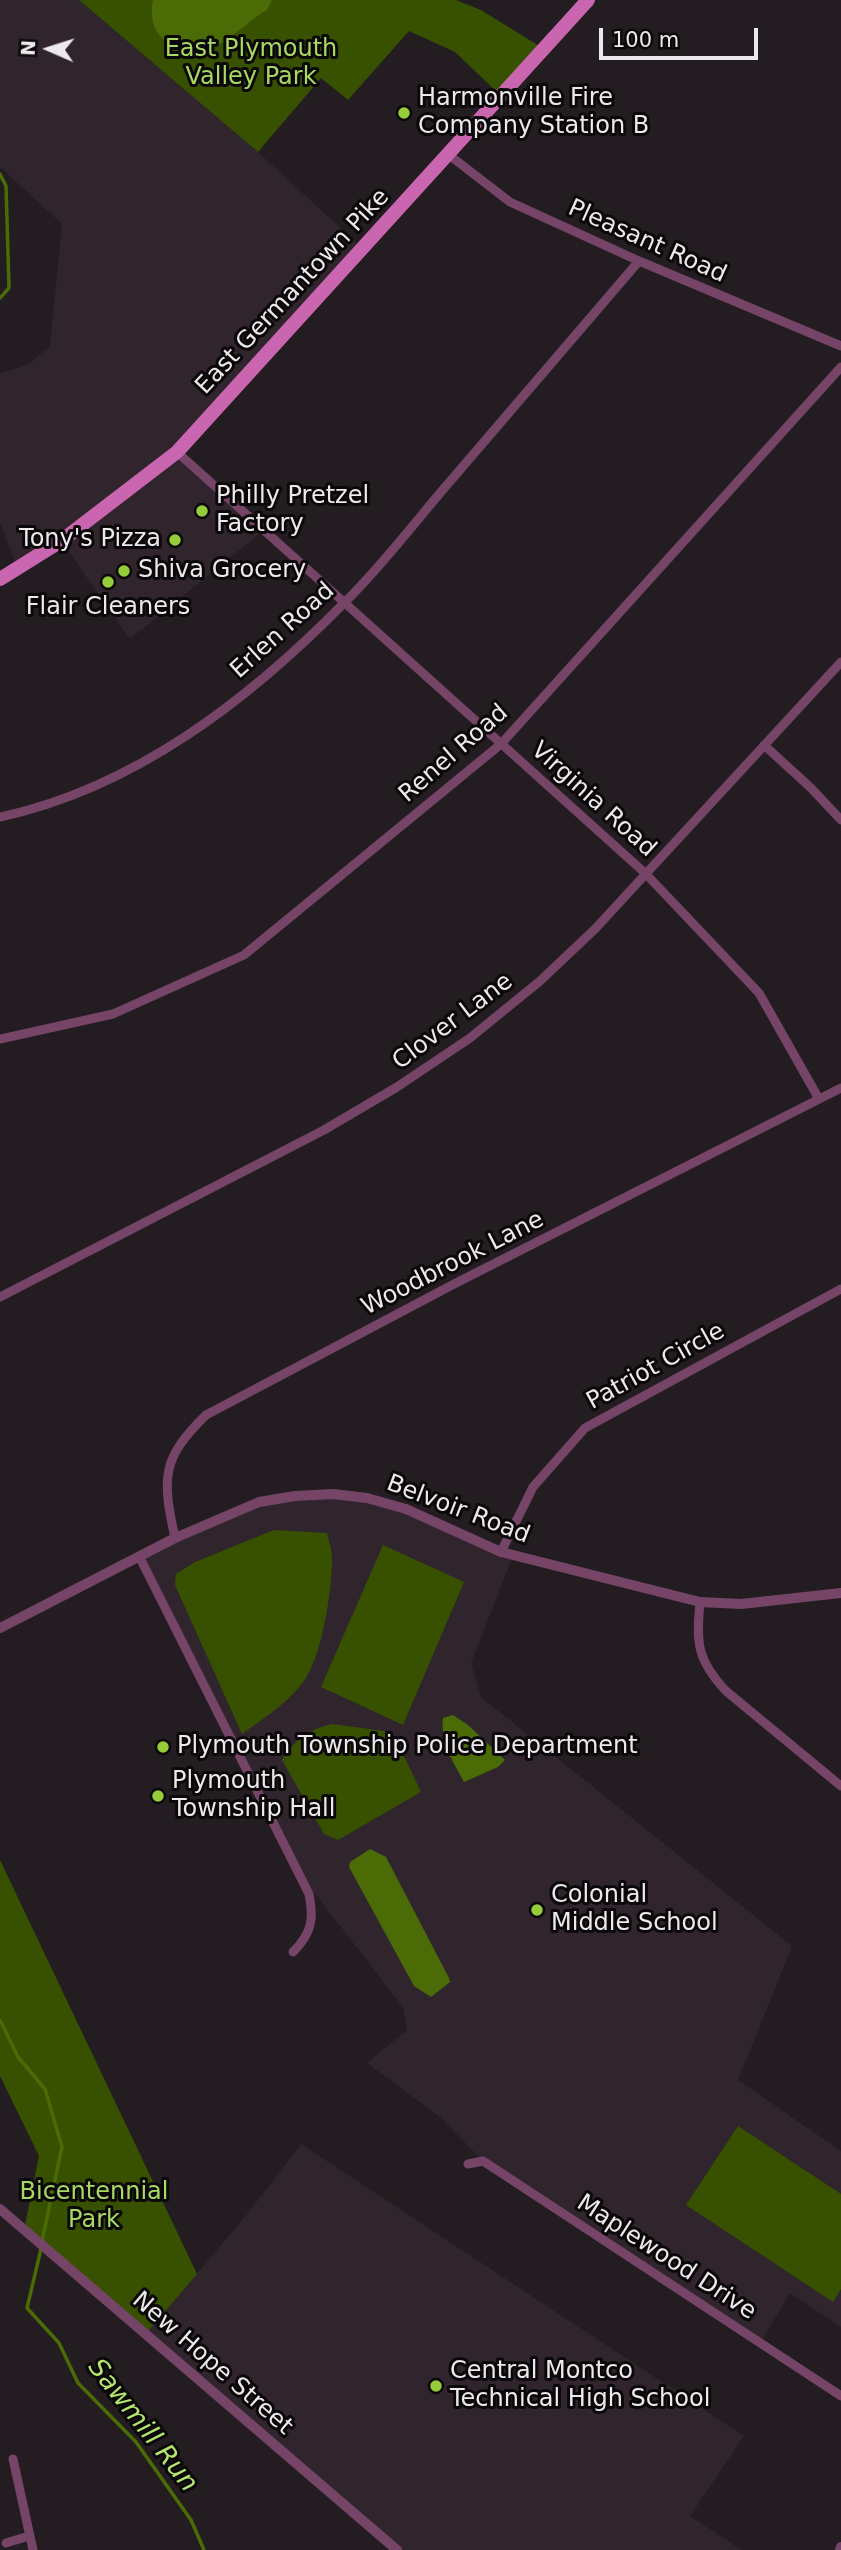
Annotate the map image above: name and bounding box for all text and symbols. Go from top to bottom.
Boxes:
north arrow [14,14,84,84]
scale bar [603,14,762,58]
text: 100 m [612,28,679,52]
park label: East Plymouth Valley Park [165,36,337,92]
text: N [17,39,39,56]
place label: Harmonville Fire Company Station B [418,85,649,141]
marker: Harmonville Fire Company Station B [396,105,412,121]
street label: East Germantown Pike [190,183,396,401]
street label: Pleasant Road [563,194,731,290]
place label: Philly Pretzel Factory [216,483,369,539]
marker: Philly Pretzel Factory [194,503,210,519]
place label: Tony's Pizza [19,526,161,554]
marker: Tony's Pizza [167,532,183,548]
place label: Shiva Grocery [138,557,306,585]
marker: Shiva Grocery [116,563,132,579]
marker: Flair Cleaners [100,574,116,590]
street label: Erlen Road [225,577,341,685]
place label: Flair Cleaners [26,594,190,622]
street label: Renel Road [394,699,514,809]
street label: Virginia Road [525,736,661,864]
street label: Clover Lane [387,968,519,1076]
street label: Woodbrook Lane [357,1206,549,1322]
street label: Patriot Circle [582,1317,730,1417]
street label: Belvoir Road [382,1469,534,1551]
place label: Plymouth Township Police Department [177,1733,638,1761]
marker: Plymouth Township Police Department [155,1739,171,1755]
place label: Plymouth Township Hall [172,1768,335,1824]
marker: Plymouth Township Hall [150,1788,166,1804]
place label: Colonial Middle School [551,1882,718,1938]
marker: Colonial Middle School [529,1902,545,1918]
park label: Bicentennial Park [20,2179,168,2235]
street label: Maplewood Drive [571,2189,761,2327]
street label: New Hope Street [126,2286,298,2442]
water label: Sawmill Run [80,2353,204,2499]
place label: Central Montco Technical High School [450,2358,710,2414]
marker: Central Montco Technical High School [428,2378,444,2394]

